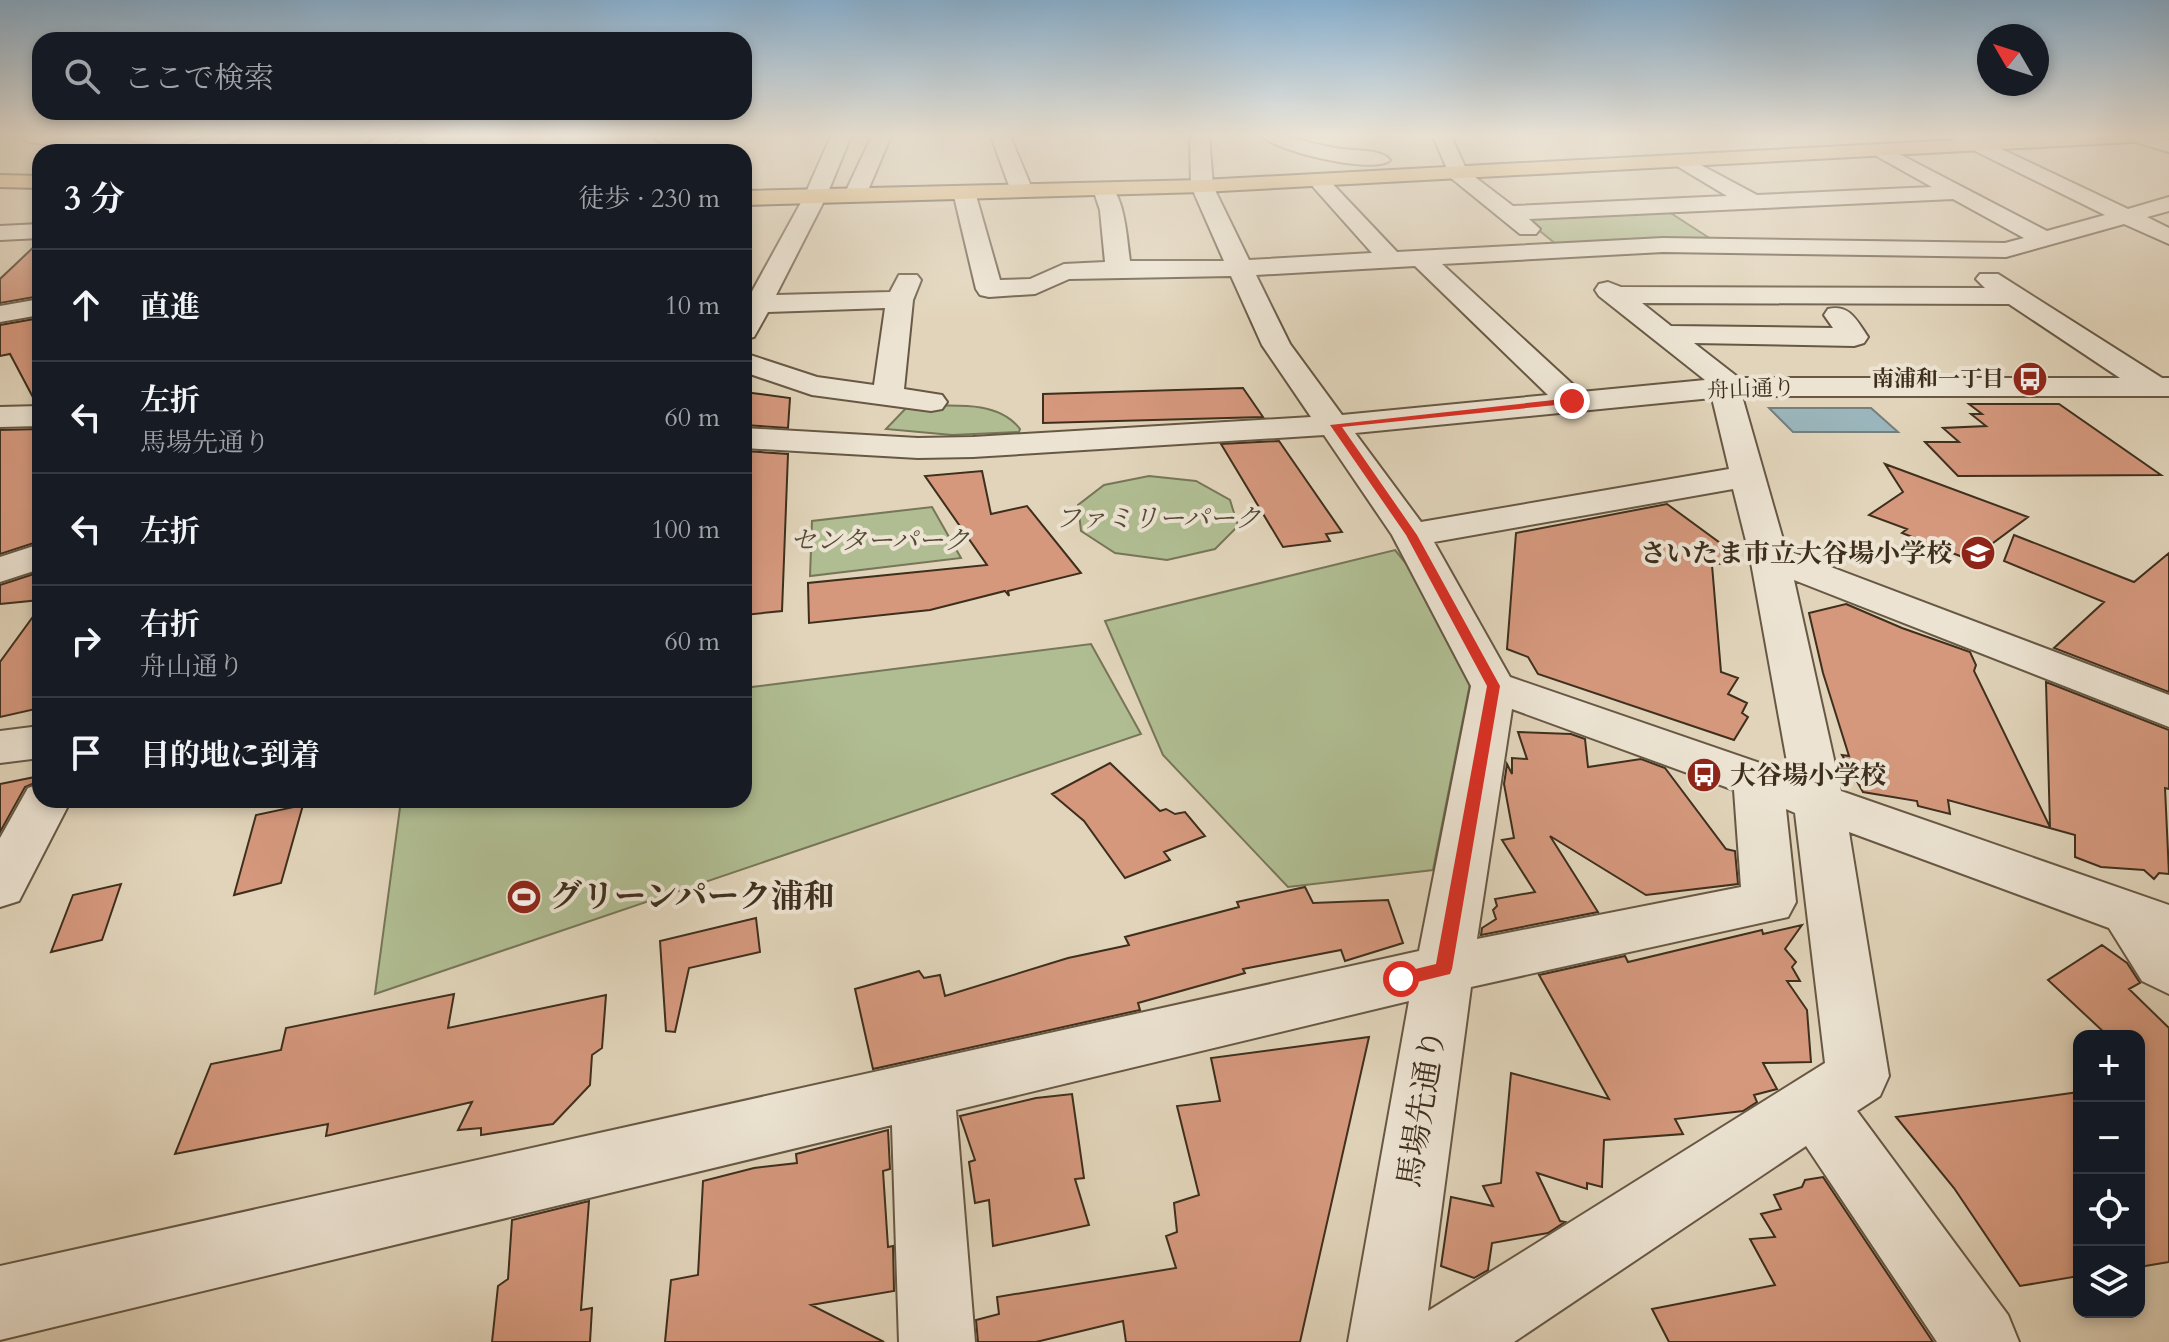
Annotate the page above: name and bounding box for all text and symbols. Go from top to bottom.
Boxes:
north arrow [1977,24,2049,96]
search box [32,32,752,120]
icon: search [60,54,104,98]
text: ここで検索 [124,58,274,99]
text: 3 分 [64,176,125,222]
text: 徒歩 · 230 m [579,181,720,216]
icon: ahead [64,283,108,327]
text: 直進 [140,287,200,328]
text: 10 m [664,288,720,323]
bus stop icon: 南浦和一丁目 [2011,360,2049,398]
place label: 南浦和一丁目 [1872,364,2004,394]
street label: 舟山通り [1706,372,1796,406]
text: 左折 [140,380,200,421]
route end [1554,383,1590,419]
icon: left [64,395,108,439]
text: 60 m [664,400,720,435]
text: 馬場先通り [140,425,270,460]
park label: ファミリーパーク [1055,501,1261,536]
icon: left [64,507,108,551]
text: 左折 [140,511,200,552]
text: 100 m [651,512,720,547]
park label: センターパーク [790,523,970,558]
school or university icon: さいたま市立大谷場小学校 [1959,534,1997,572]
place label: さいたま市立大谷場小学校 [1640,536,1952,571]
text: 右折 [140,604,200,645]
icon: right [64,619,108,663]
text: 60 m [664,624,720,659]
text: 舟山通り [140,649,244,684]
icon: arrive [64,731,108,775]
text: 目的地に到着 [140,735,320,776]
bus stop icon: 大谷場小学校 [1685,756,1723,794]
place label: 大谷場小学校 [1730,758,1886,793]
place label: グリーンパーク浦和 [550,875,835,919]
sports icon: グリーンパーク浦和 [505,878,543,916]
route start [1383,961,1419,997]
street label: 馬場先通り [1388,1026,1456,1190]
map controls [2073,1030,2145,1318]
button: + [2073,1030,2145,1102]
button: − [2073,1102,2145,1174]
button: locate [2073,1174,2145,1246]
button: layers [2073,1246,2145,1318]

